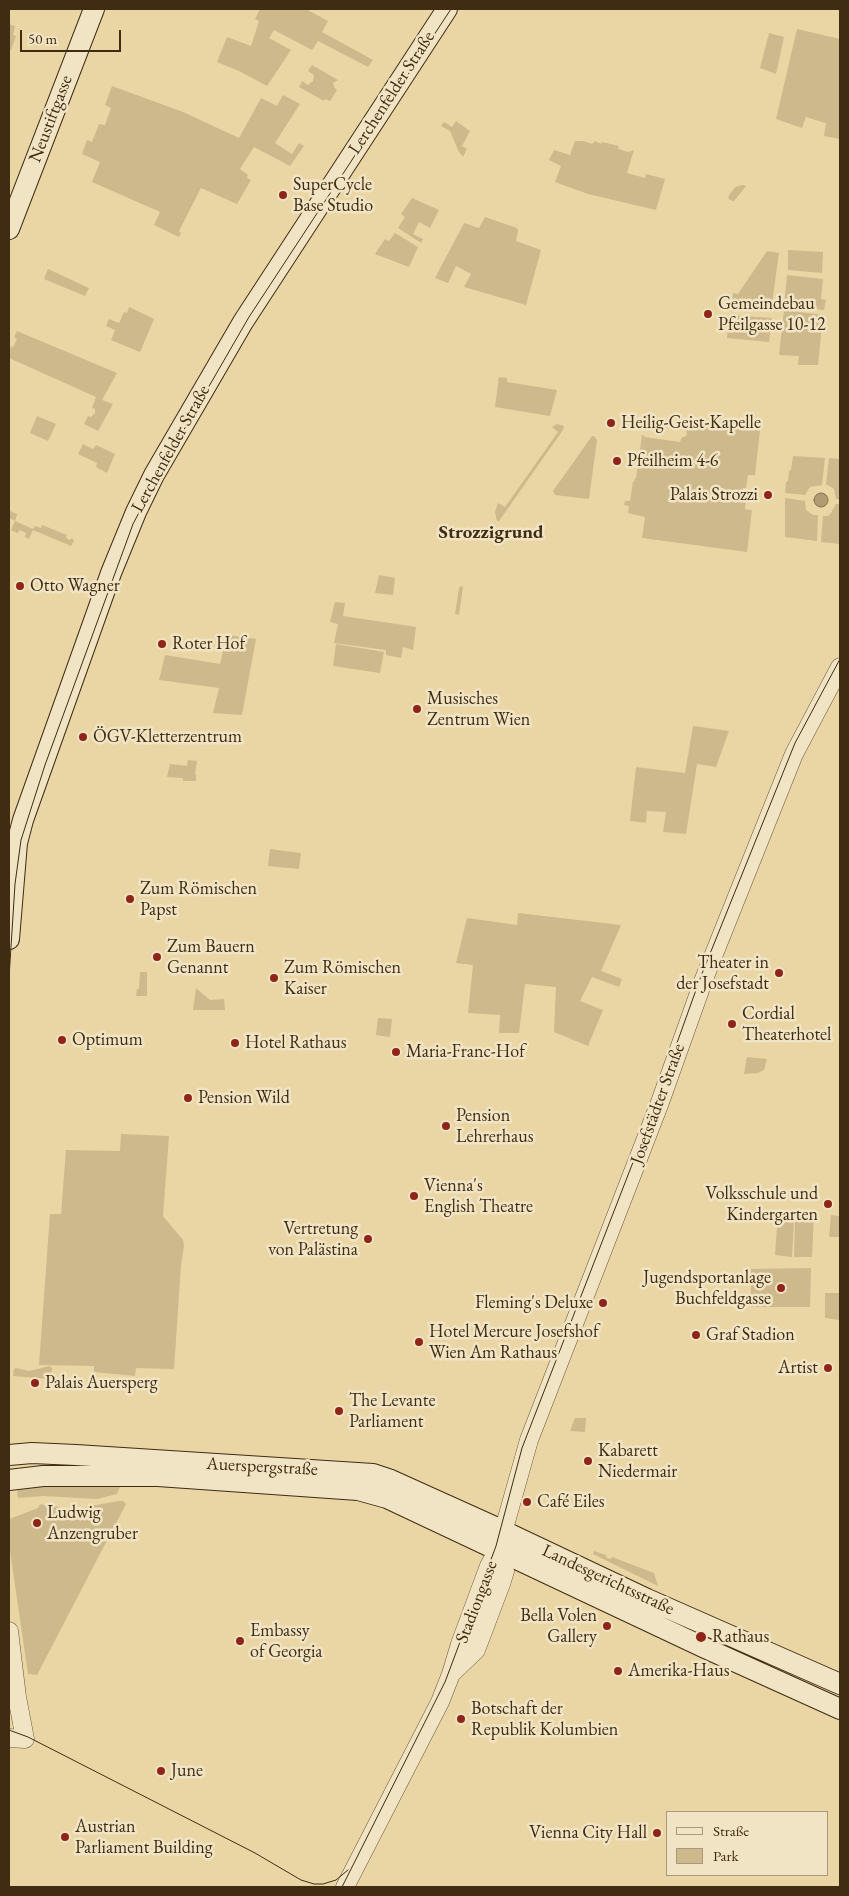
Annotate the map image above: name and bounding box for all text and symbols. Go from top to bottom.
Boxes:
scale bar [22,20,124,52]
street label: Lerchenfelder Straße [344,27,440,159]
text: 50 m [28,29,57,48]
street label: Neustiftgasse [24,72,78,166]
place label: SuperCycle Base Studio [293,174,373,216]
marker: SuperCycle Base Studio [277,189,289,201]
place label: Gemeindebau Pfeilgasse 10-12 [718,293,826,336]
marker: Gemeindebau Pfeilgasse 10-12 [702,308,714,320]
street label: Lerchenfelder Straße [127,382,215,516]
place label: Heilig-Geist-Kapelle [621,412,761,434]
marker: Heilig-Geist-Kapelle [605,417,617,429]
place label: Pfeilheim 4-6 [627,450,718,472]
marker: Pfeilheim 4-6 [611,455,623,467]
place label: Palais Strozzi [670,484,758,506]
marker: Palais Strozzi [762,489,774,501]
district label: Strozzigrund [439,522,543,544]
place label: Otto Wagner [30,575,120,597]
marker: Otto Wagner [14,580,26,592]
place label: Roter Hof [172,633,245,655]
marker: Roter Hof [156,638,168,650]
place label: Musisches Zentrum Wien [427,688,530,731]
marker: Musisches Zentrum Wien [411,703,423,715]
place label: ÖGV-Kletterzentrum [93,726,242,748]
marker: ÖGV-Kletterzentrum [77,731,89,743]
place label: Zum Römischen Papst [140,878,257,921]
marker: Zum Römischen Papst [124,893,136,905]
place label: Zum Bauern Genannt [167,936,255,979]
marker: Zum Bauern Genannt [151,951,163,963]
place label: Theater in der Josefstadt [676,952,769,994]
place label: Zum Römischen Kaiser [284,957,401,1000]
marker: Theater in der Josefstadt [773,967,785,979]
marker: Zum Römischen Kaiser [268,972,280,984]
place label: Cordial Theaterhotel [742,1003,831,1046]
marker: Cordial Theaterhotel [726,1018,738,1030]
place label: Optimum [72,1029,143,1051]
place label: Hotel Rathaus [245,1032,347,1054]
marker: Optimum [56,1034,68,1046]
marker: Hotel Rathaus [229,1037,241,1049]
place label: Maria-Franc-Hof [406,1041,525,1063]
street label: Josefstädter Straße [626,1041,690,1167]
marker: Maria-Franc-Hof [390,1046,402,1058]
place label: Pension Wild [198,1087,290,1109]
marker: Pension Wild [182,1092,194,1104]
place label: Pension Lehrerhaus [456,1105,534,1148]
marker: Pension Lehrerhaus [440,1120,452,1132]
place label: Vienna's English Theatre [424,1175,533,1218]
place label: Volksschule und Kindergarten [706,1183,818,1226]
marker: Vienna's English Theatre [408,1190,420,1202]
marker: Volksschule und Kindergarten [822,1198,834,1210]
place label: Vertretung von Palästina [268,1218,358,1260]
marker: Vertretung von Palästina [362,1233,374,1245]
place label: Jugendsportanlage Buchfeldgasse [643,1267,771,1310]
marker: Jugendsportanlage Buchfeldgasse [775,1282,787,1294]
place label: Fleming's Deluxe [475,1292,593,1314]
marker: Fleming's Deluxe [597,1297,609,1309]
place label: Hotel Mercure Josefshof Wien Am Rathaus [429,1321,599,1364]
place label: Graf Stadion [706,1324,795,1346]
marker: Graf Stadion [690,1329,702,1341]
marker: Hotel Mercure Josefshof Wien Am Rathaus [413,1336,425,1348]
place label: Artist [778,1357,818,1379]
marker: Artist [822,1362,834,1374]
place label: Palais Auersperg [45,1372,158,1394]
marker: Palais Auersperg [29,1377,41,1389]
place label: The Levante Parliament [349,1390,435,1432]
marker: The Levante Parliament [333,1405,345,1417]
place label: Kabarett Niedermair [598,1440,677,1482]
street label: Auerspergstraße [206,1453,318,1481]
marker: Kabarett Niedermair [582,1455,594,1467]
place label: Café Eiles [537,1491,605,1513]
marker: Café Eiles [521,1496,533,1508]
place label: Ludwig Anzengruber [47,1502,138,1545]
marker: Ludwig Anzengruber [31,1517,43,1529]
street label: Landesgerichtsstraße [539,1540,677,1620]
street label: Stadiongasse [451,1558,503,1646]
place label: Bella Volen Gallery [520,1605,597,1648]
place label: Embassy of Georgia [250,1620,323,1662]
marker: Bella Volen Gallery [601,1620,613,1632]
place label: Rathaus [712,1626,769,1648]
marker: Rathaus [694,1630,708,1644]
marker: Embassy of Georgia [234,1635,246,1647]
place label: Amerika-Haus [628,1660,730,1682]
marker: Amerika-Haus [612,1665,624,1677]
place label: Botschaft der Republik Kolumbien [471,1698,618,1740]
marker: Botschaft der Republik Kolumbien [455,1713,467,1725]
place label: June [171,1760,203,1782]
marker: June [155,1765,167,1777]
legend [666,1811,829,1876]
place label: Austrian Parliament Building [75,1816,213,1858]
text: Straße [713,1821,749,1840]
place label: Vienna City Hall [529,1822,647,1844]
marker: Vienna City Hall [651,1827,663,1839]
marker: Austrian Parliament Building [59,1831,71,1843]
text: Park [713,1846,739,1865]

